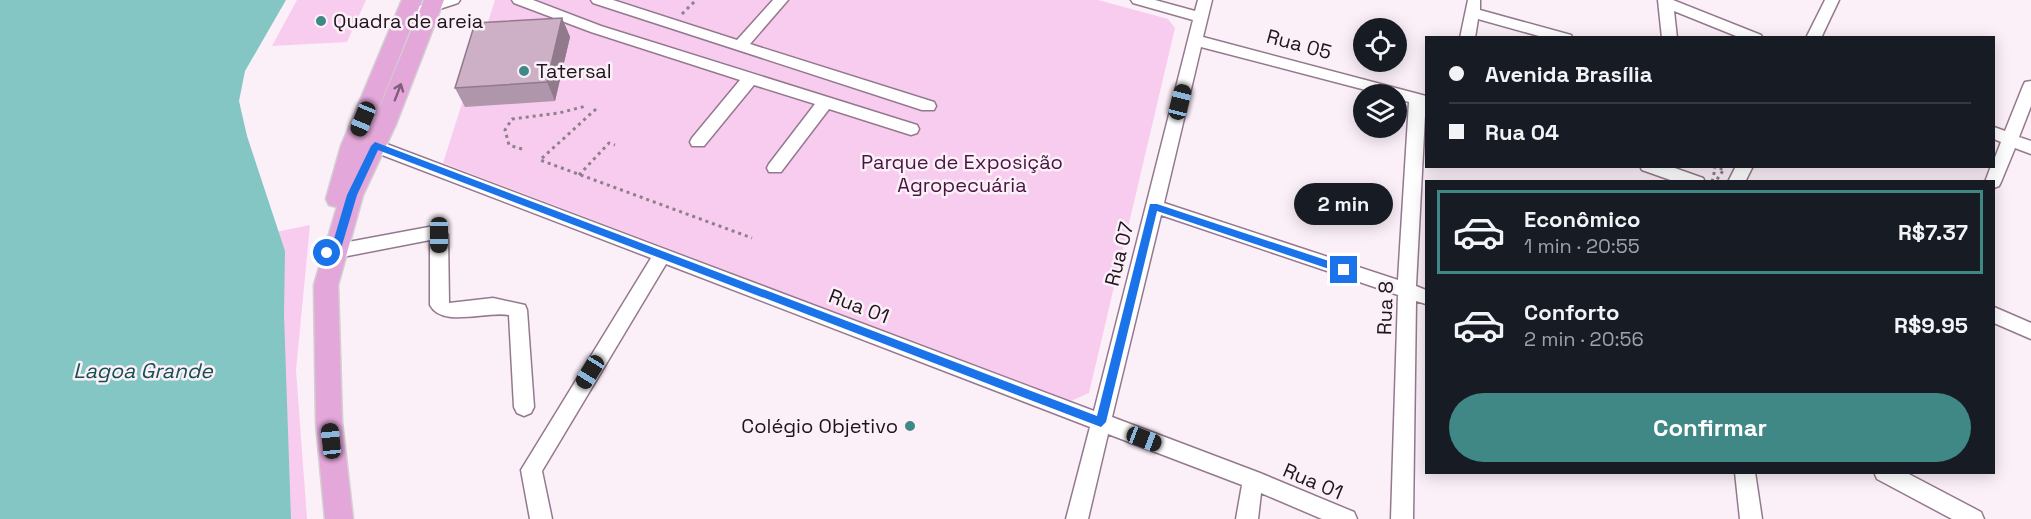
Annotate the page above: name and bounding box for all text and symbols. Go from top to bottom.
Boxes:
place label: Quadra de areia [333,8,483,34]
marker: Quadra de areia [314,14,328,28]
map controls [1353,18,1407,138]
button: locate [1353,18,1407,72]
street label: Rua 05 [1264,23,1334,65]
place label: Tatersal [536,58,612,84]
text: Avenida Brasília [1485,60,1652,88]
marker: Tatersal [517,64,531,78]
car [1167,82,1193,122]
one-way arrow [393,83,404,101]
button: layers [1353,84,1407,138]
car [348,99,378,139]
text: Rua 04 [1485,118,1559,146]
park label: Parque de Exposição Agropecuária [861,149,1063,198]
callout: 2 min [1294,183,1394,225]
text: 2 min [1318,191,1369,217]
icon: car [1452,205,1506,259]
text: Econômico [1524,205,1641,233]
car [430,217,448,253]
text: R$7.37 [1898,218,1968,246]
street label: Rua 07 [1098,219,1140,289]
text: 1 min · 20:55 [1524,233,1640,259]
route start [313,239,340,266]
route end [1330,256,1357,283]
street label: Rua 8 [1371,281,1399,335]
street label: Rua 01 [825,283,893,329]
icon: car [1452,298,1506,352]
text: Conforto [1524,298,1619,326]
text: R$9.95 [1894,311,1968,339]
text: 2 min · 20:56 [1524,326,1644,352]
car [573,352,607,392]
water label: Lagoa Grande [73,357,214,384]
button: Confirmar [1449,393,1971,462]
place label: Colégio Objetivo [741,413,898,439]
marker: Colégio Objetivo [903,419,917,433]
car [320,422,342,460]
car [1124,424,1164,454]
street label: Rua 01 [1279,457,1347,505]

